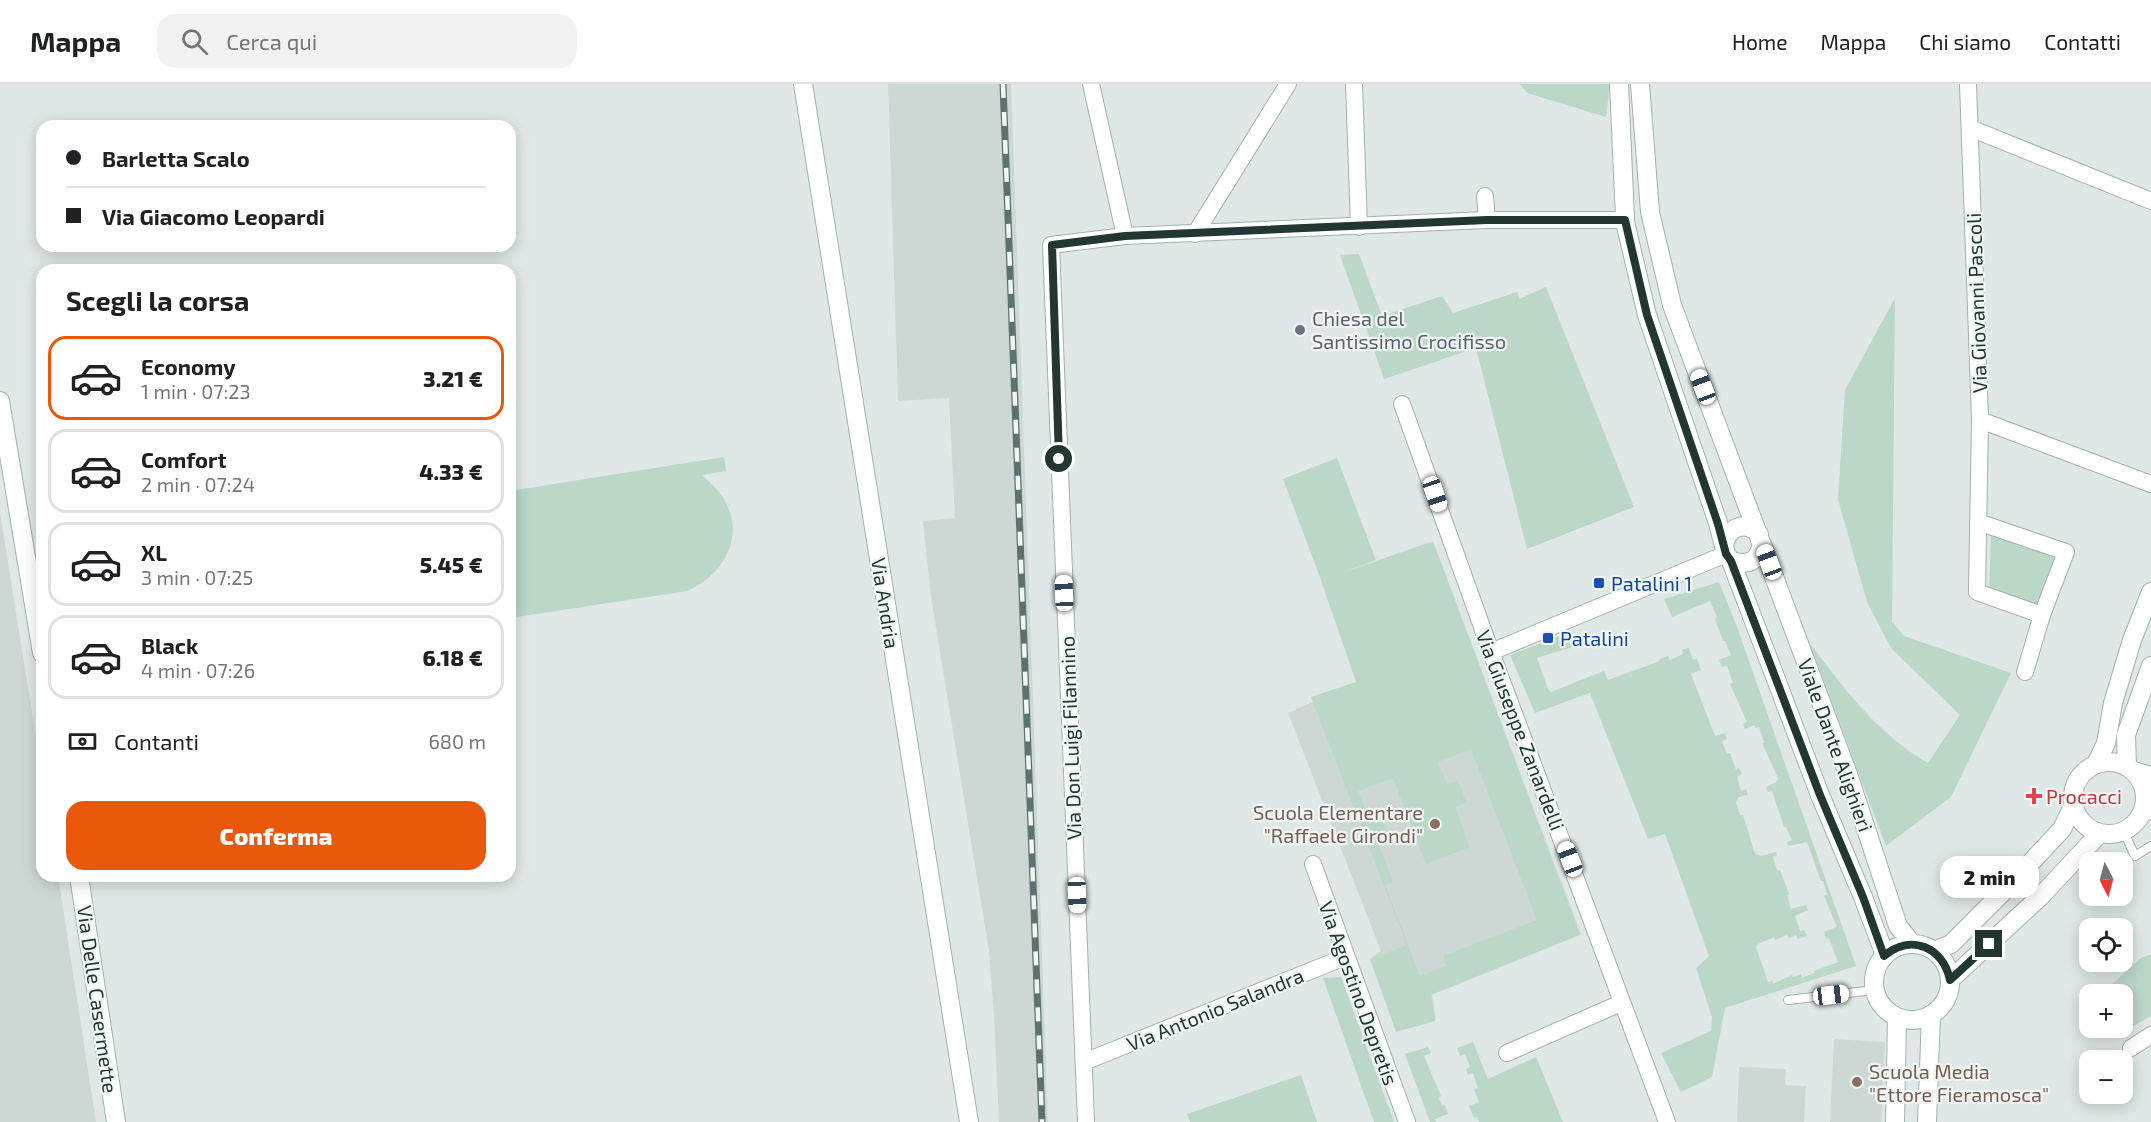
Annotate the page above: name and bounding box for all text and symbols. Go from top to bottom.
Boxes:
search box [157,14,577,68]
text: Mappa [30,24,121,58]
icon: search [178,25,211,58]
text: Cerca qui [226,28,317,54]
text: Home [1732,29,1788,54]
text: Mappa [1821,29,1886,54]
text: Chi siamo [1919,29,2011,54]
text: Contatti [2044,29,2121,54]
text: Barletta Scalo [102,145,250,171]
text: Via Giacomo Leopardi [102,203,325,229]
street label: Via Giovanni Pascoli [1961,213,1991,393]
text: Scegli la corsa [66,284,249,316]
place label: Chiesa del Santissimo Crocifisso [1312,306,1506,353]
marker: Chiesa del Santissimo Crocifisso [1293,323,1307,337]
icon: car [69,351,123,405]
text: Economy [141,353,236,379]
text: 3.21 € [423,365,483,391]
car [1688,367,1718,407]
text: 1 min · 07:23 [141,379,251,403]
icon: car [69,444,123,498]
route start [1045,445,1072,472]
text: Comfort [141,446,226,472]
text: 4.33 € [419,458,483,484]
text: 2 min · 07:24 [141,472,255,496]
car [1421,474,1449,514]
icon: car [69,537,123,591]
text: XL [141,539,167,565]
car [1754,542,1784,582]
text: 5.45 € [420,551,483,577]
street label: Via Andria [867,556,905,650]
text: 3 min · 07:25 [141,565,253,589]
place label: Patalini 1 [1611,571,1692,595]
car [1054,575,1074,611]
marker: Patalini 1 [1592,576,1606,590]
street label: Via Giuseppe Zanardelli [1472,626,1570,834]
place label: Patalini [1560,626,1629,650]
icon: car [69,630,123,684]
marker: Patalini [1541,631,1555,645]
text: Black [141,632,198,658]
street label: Via Don Luigi Filannino [1054,635,1086,841]
text: 6.18 € [423,644,483,670]
street label: Viale Dante Alighieri [1794,655,1878,835]
text: 4 min · 07:26 [141,658,255,682]
icon: cash [66,725,99,758]
text: Contanti [114,728,199,754]
text: 680 m [428,729,486,753]
place label: Procacci [2046,784,2122,808]
marker: Procacci [2027,789,2041,803]
place label: Scuola Elementare "Raffaele Girondi" [1253,800,1423,847]
button: Conferma [66,801,486,870]
marker: Scuola Elementare "Raffaele Girondi" [1428,817,1442,831]
car [1555,839,1585,879]
north arrow [2079,852,2133,906]
map controls [2079,852,2133,1104]
callout: 2 min [1940,857,2038,899]
text: 2 min [1964,865,2015,889]
car [1067,877,1087,913]
street label: Via Agostino Depretis [1315,898,1403,1088]
street label: Via Delle Casermette [73,904,123,1094]
button: locate [2079,918,2133,972]
route end [1975,930,2002,957]
street label: Via Antonio Salandra [1123,963,1307,1055]
car [1812,984,1850,1006]
button: + [2079,984,2133,1038]
button: − [2079,1050,2133,1104]
place label: Scuola Media "Ettore Fieramosca" [1869,1059,2049,1106]
marker: Scuola Media "Ettore Fieramosca" [1850,1075,1864,1089]

